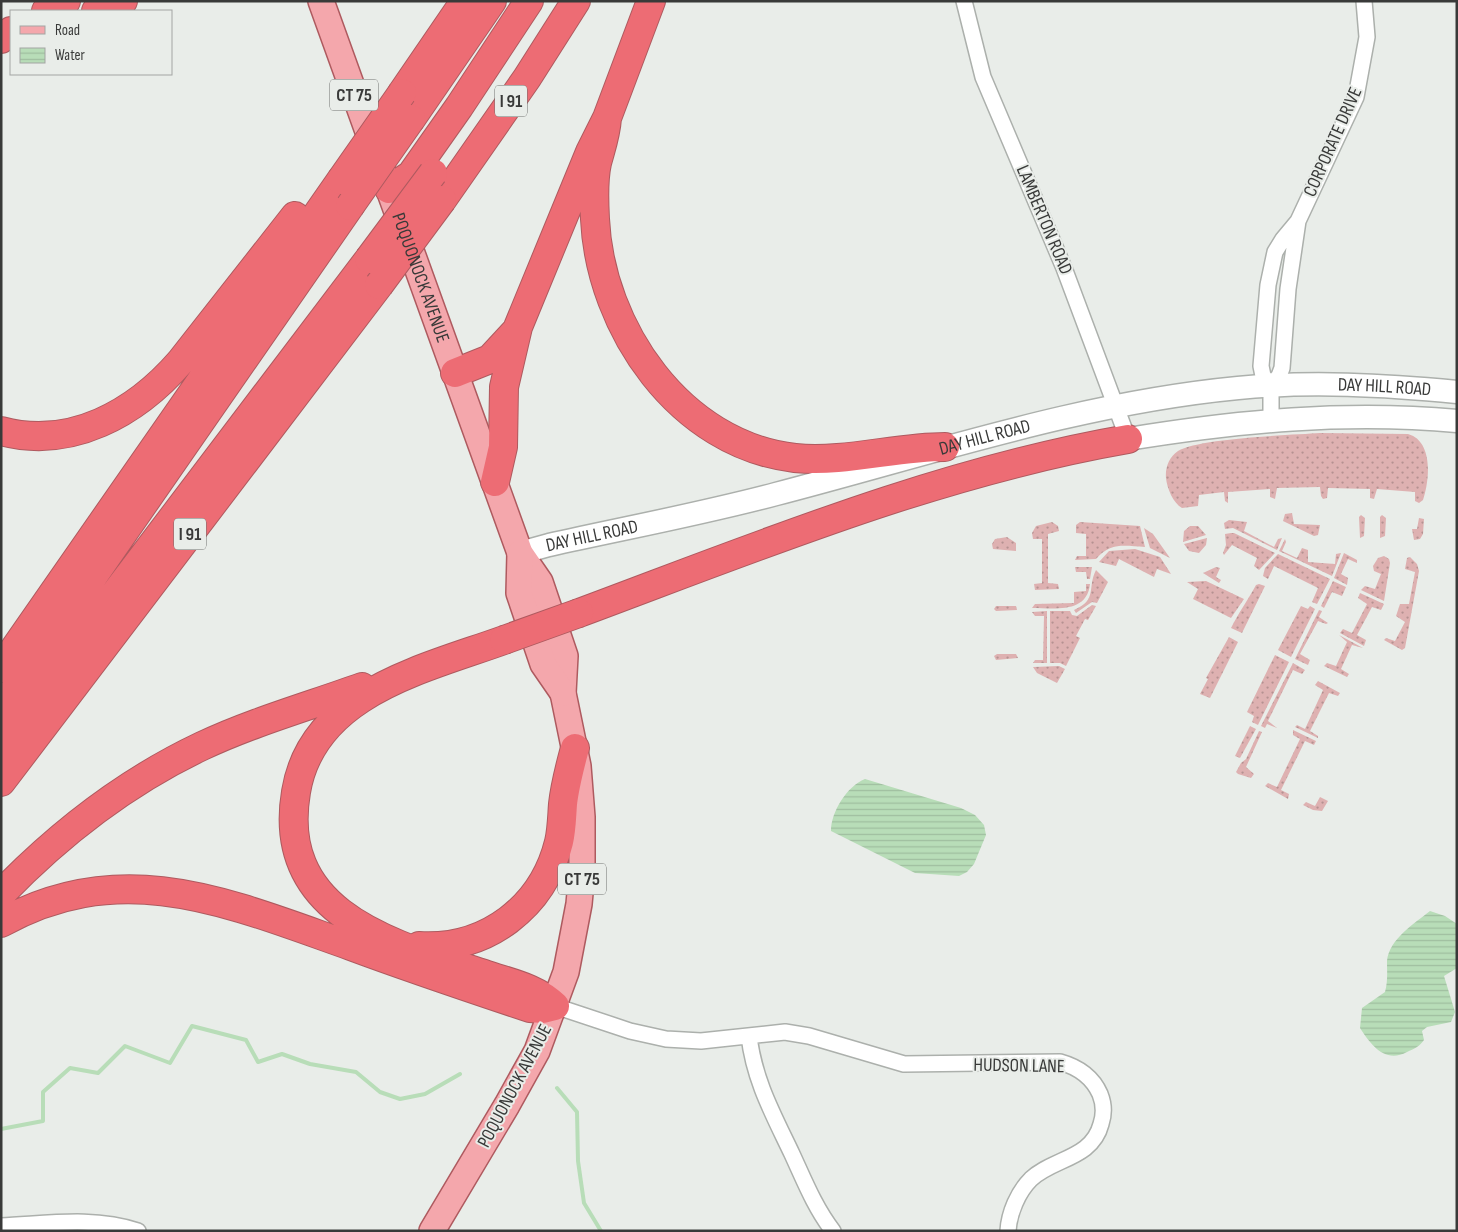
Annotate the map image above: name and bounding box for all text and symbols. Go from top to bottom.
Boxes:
legend [10,10,172,75]
text: Road [55,21,80,40]
text: Water [55,46,86,65]
road number: CT 75 [330,80,378,110]
street label: CORPORATE DRIVE [1299,84,1367,200]
road number: I 91 [495,85,527,116]
street label: LAMBERTON ROAD [1011,162,1077,278]
street label: POQUONOCK AVENUE [387,209,455,346]
street label: DAY HILL ROAD [1338,373,1432,401]
street label: DAY HILL ROAD [936,414,1033,460]
street label: DAY HILL ROAD [544,515,640,557]
road number: I 91 [174,518,206,550]
road number: CT 75 [558,864,606,894]
street label: POQUONOCK AVENUE [473,1020,557,1152]
street label: HUDSON LANE [973,1054,1065,1078]

